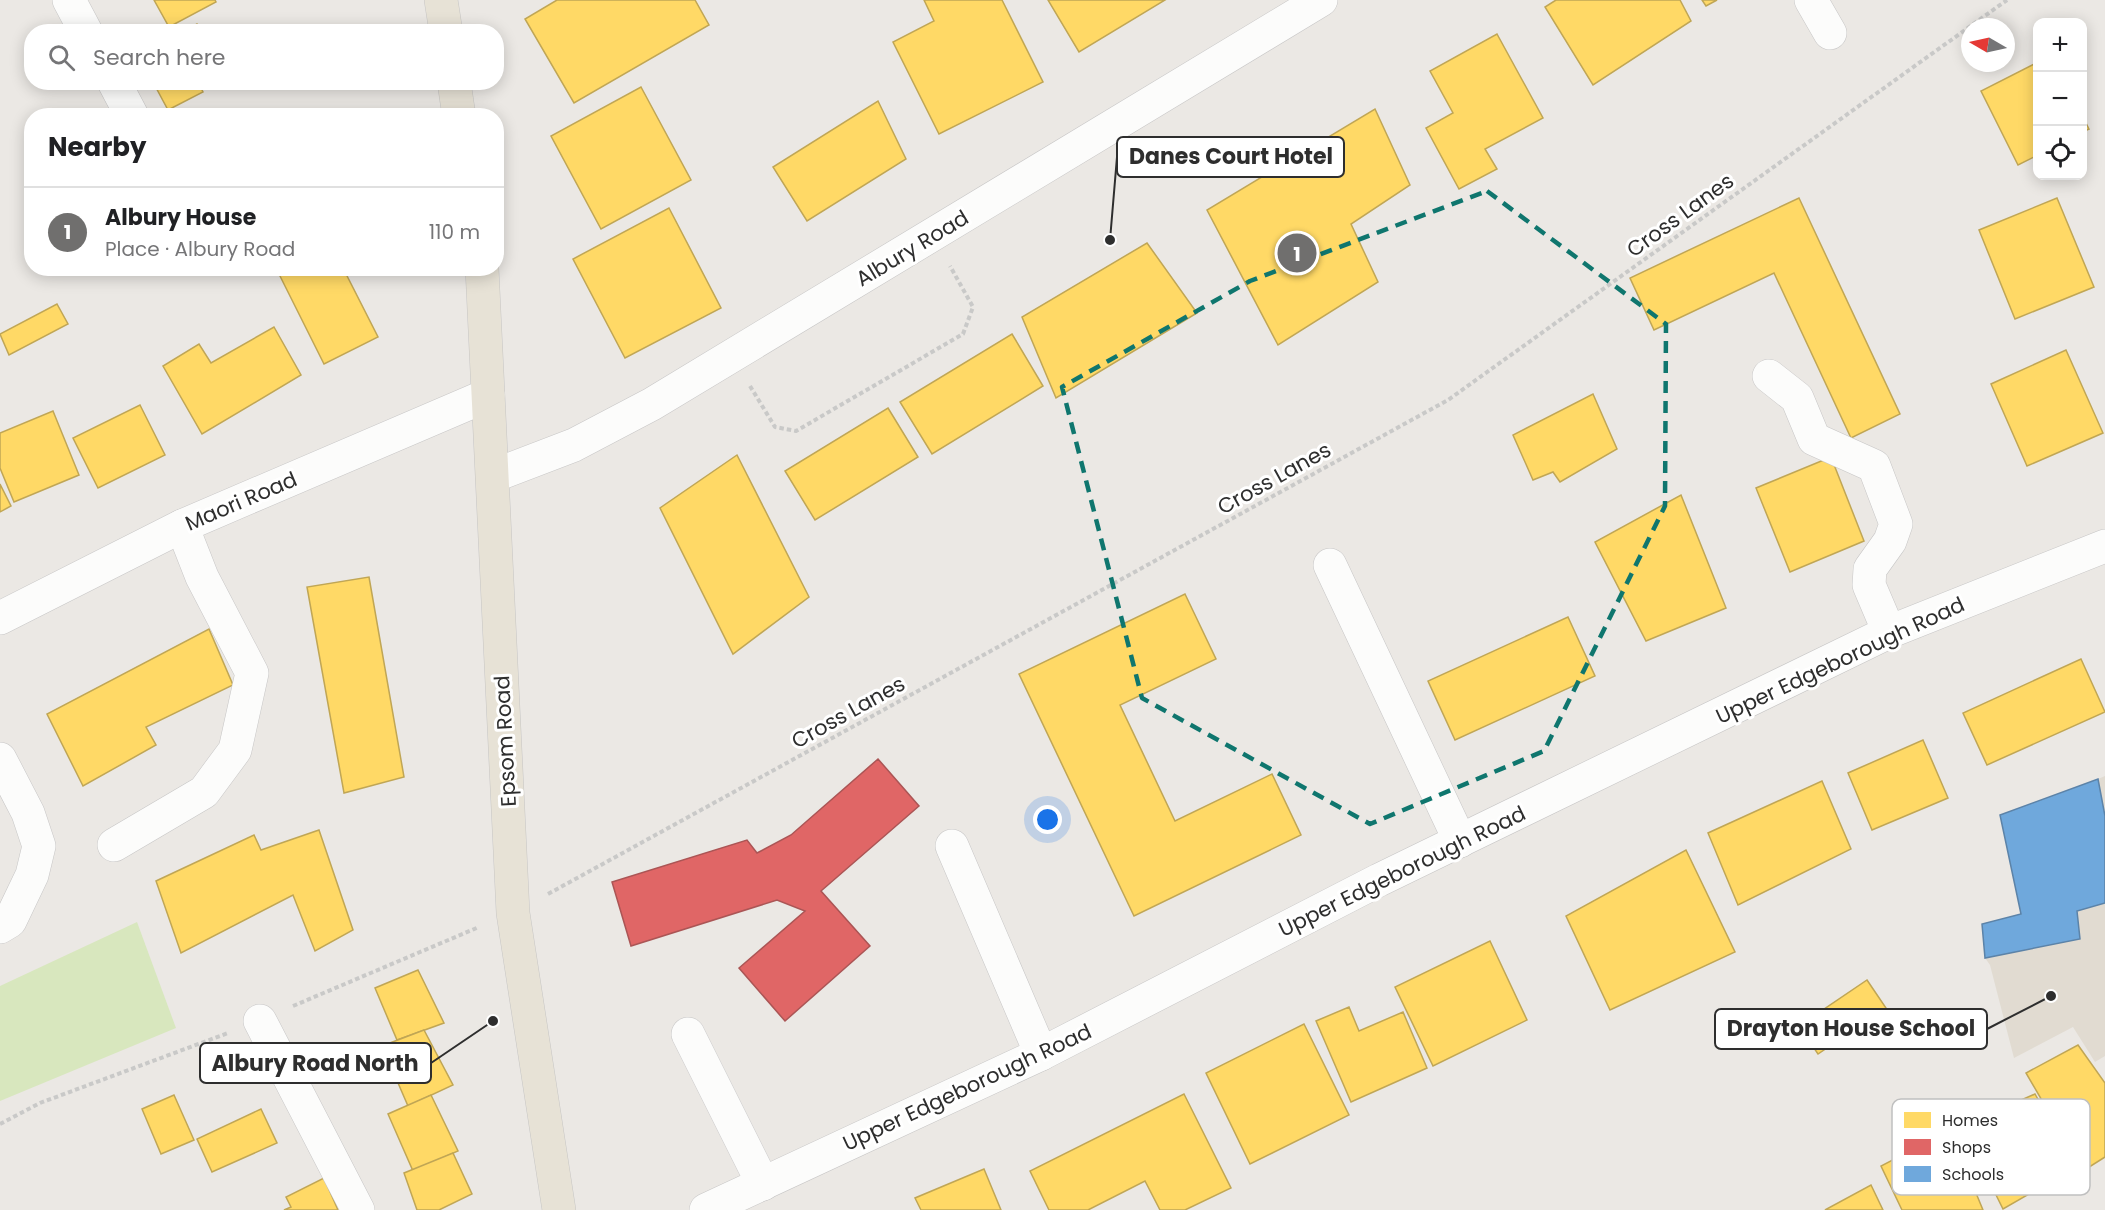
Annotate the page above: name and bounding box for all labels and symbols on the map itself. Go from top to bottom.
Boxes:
north arrow [1961,18,2015,72]
callout: Danes Court Hotel [1117,137,1344,177]
text: Danes Court Hotel [1129,141,1333,172]
street label: Cross Lanes [1621,166,1739,264]
street label: Albury Road [850,203,974,293]
pin: 1 [1278,230,1316,276]
street label: Cross Lanes [1212,435,1336,521]
street label: Maori Road [181,464,301,538]
street label: Upper Edgeborough Road [1711,590,1969,730]
street label: Cross Lanes [786,669,910,755]
street label: Epsom Road [487,675,523,807]
street label: Upper Edgeborough Road [1274,798,1530,944]
your location [1033,805,1062,834]
callout: Drayton House School [1715,1009,1987,1049]
text: Drayton House School [1727,1013,1975,1044]
street label: Upper Edgeborough Road [838,1017,1096,1157]
callout: Albury Road North [200,1043,431,1083]
text: Albury Road North [211,1048,419,1079]
legend [1892,1099,2090,1195]
text: Homes [1942,1109,1998,1132]
text: Shops [1942,1136,1991,1159]
text: Schools [1942,1163,2004,1186]

